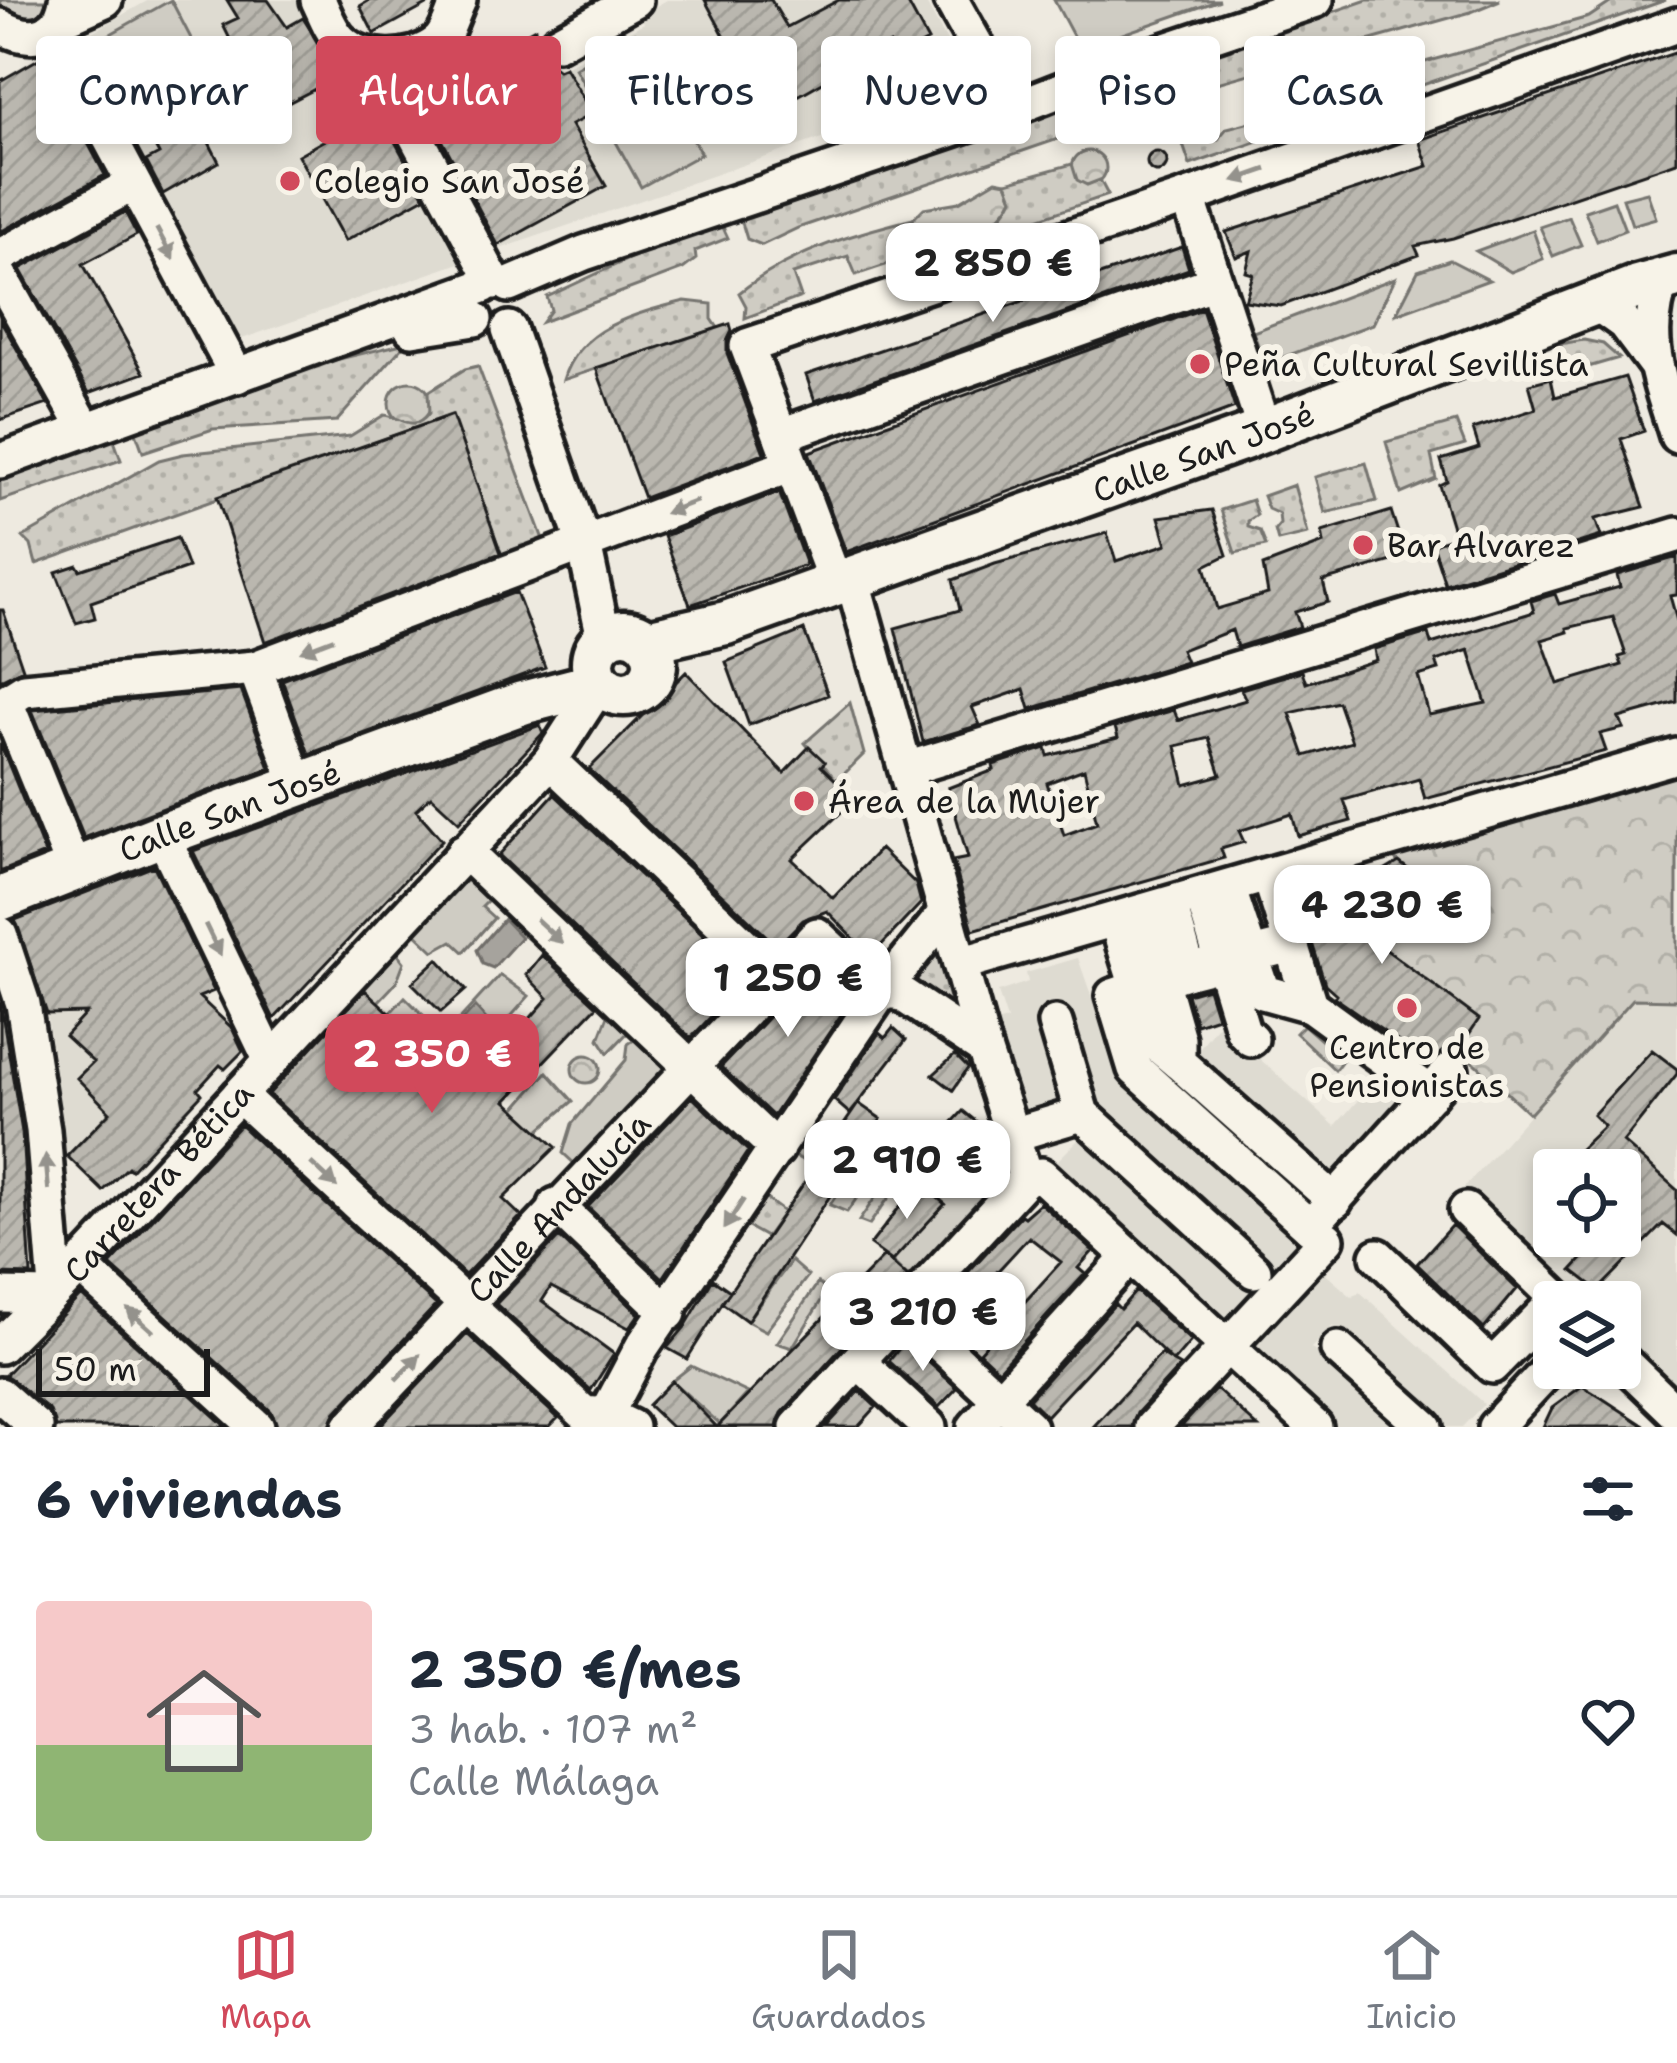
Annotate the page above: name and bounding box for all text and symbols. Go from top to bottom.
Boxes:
chip: Comprar [36,36,292,144]
chip: Alquilar [316,36,561,144]
chip: Filtros [585,36,797,144]
chip: Nuevo [821,36,1031,144]
chip: Piso [1055,36,1220,144]
chip: Casa [1244,36,1425,144]
place label: Colegio San José [314,159,585,204]
one-way arrow [1232,167,1268,185]
marker: Colegio San José [277,168,303,194]
pin: 2 850 € [882,223,1104,325]
one-way arrow [154,226,175,261]
text: 2 850 € [913,236,1073,288]
place label: Peña Cultural Sevillista [1224,342,1589,387]
marker: Peña Cultural Sevillista [1187,351,1213,377]
street label: Calle San José [1086,391,1321,513]
one-way arrow [663,498,699,517]
place label: Bar Alvarez [1387,523,1575,568]
marker: Bar Alvarez [1350,532,1376,558]
one-way arrow [298,636,334,655]
street label: Calle San José [112,749,347,872]
place label: Área de la Mujer [828,779,1100,824]
marker: Área de la Mujer [791,788,817,814]
pin: 4 230 € [1271,865,1493,967]
text: 4 230 € [1301,878,1463,930]
one-way arrow [535,917,564,945]
one-way arrow [202,923,222,957]
pin: 1 250 € [677,938,899,1040]
text: 1 250 € [713,951,863,1003]
marker: Centro de Pensionistas [1394,995,1420,1021]
pin: 2 350 € [321,1014,543,1116]
place label: Centro de Pensionistas [1309,1025,1505,1108]
text: 2 350 € [352,1027,512,1079]
street label: Carretera Bética [53,1071,263,1293]
street label: Calle Andalucía [457,1102,660,1313]
pin: 2 910 € [796,1120,1018,1222]
text: 2 910 € [831,1133,983,1185]
map controls [1533,1149,1641,1389]
button: locate [1533,1149,1641,1257]
one-way arrow [37,1152,56,1190]
one-way arrow [310,1160,339,1188]
one-way arrow [724,1197,746,1230]
pin: 3 210 € [812,1272,1034,1374]
button: layers [1533,1281,1641,1389]
text: 3 210 € [848,1285,998,1337]
one-way arrow [125,1307,154,1334]
scale bar [36,1343,210,1396]
text: 50 m [54,1347,137,1392]
one-way arrow [393,1352,421,1381]
text: 6 viviendas [36,1465,342,1533]
icon: filters [1575,1466,1641,1532]
text: 2 350 €/mes [408,1635,742,1703]
icon: home [132,1649,276,1793]
icon: heart [1575,1688,1641,1754]
text: 3 hab. · 107 m² [408,1703,698,1755]
text: Calle Málaga [408,1755,659,1807]
tab: Mapa [220,1922,311,2039]
tab: Guardados [751,1922,927,2039]
tab: Inicio [1366,1922,1457,2039]

